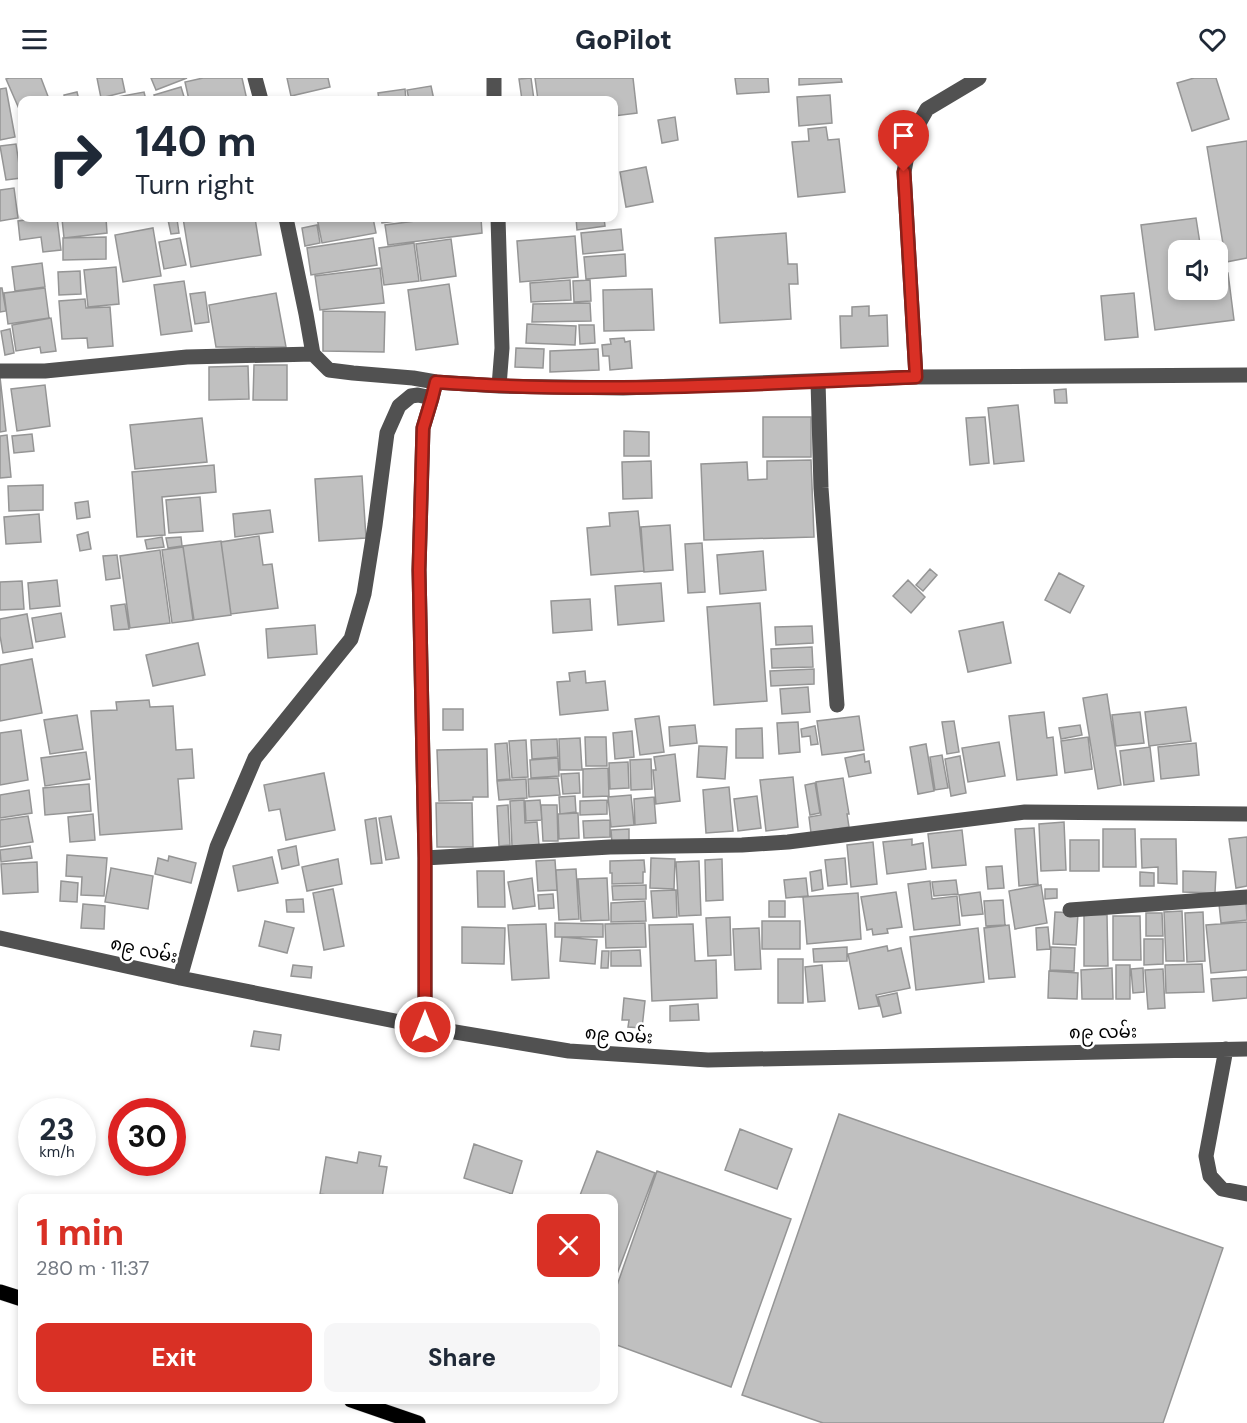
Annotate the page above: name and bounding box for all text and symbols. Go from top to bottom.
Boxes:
text: GoPilot [575,22,672,57]
icon: menu [18,23,51,56]
icon: heart [1196,23,1229,56]
pin [878,110,929,172]
text: 140 m [135,114,257,169]
icon: arrive [887,119,920,152]
icon: right [36,120,114,198]
text: Turn right [135,167,255,202]
map controls [1168,240,1228,300]
button: sound [1168,240,1228,300]
street label: ၈၉ လမ်း [108,930,180,972]
position arrow [393,995,457,1059]
street label: ၈၉ လမ်း [1069,1018,1137,1048]
street label: ၈၉ လမ်း [584,1020,654,1052]
speed limit sign: 30 [108,1098,186,1176]
text: 23 [39,1110,75,1149]
text: km/h [39,1142,75,1162]
text: 1 min [36,1209,124,1256]
button: close [537,1214,600,1277]
text: 280 m · 11:37 [36,1255,149,1281]
button: Exit [36,1323,312,1392]
button: Share [324,1323,600,1392]

